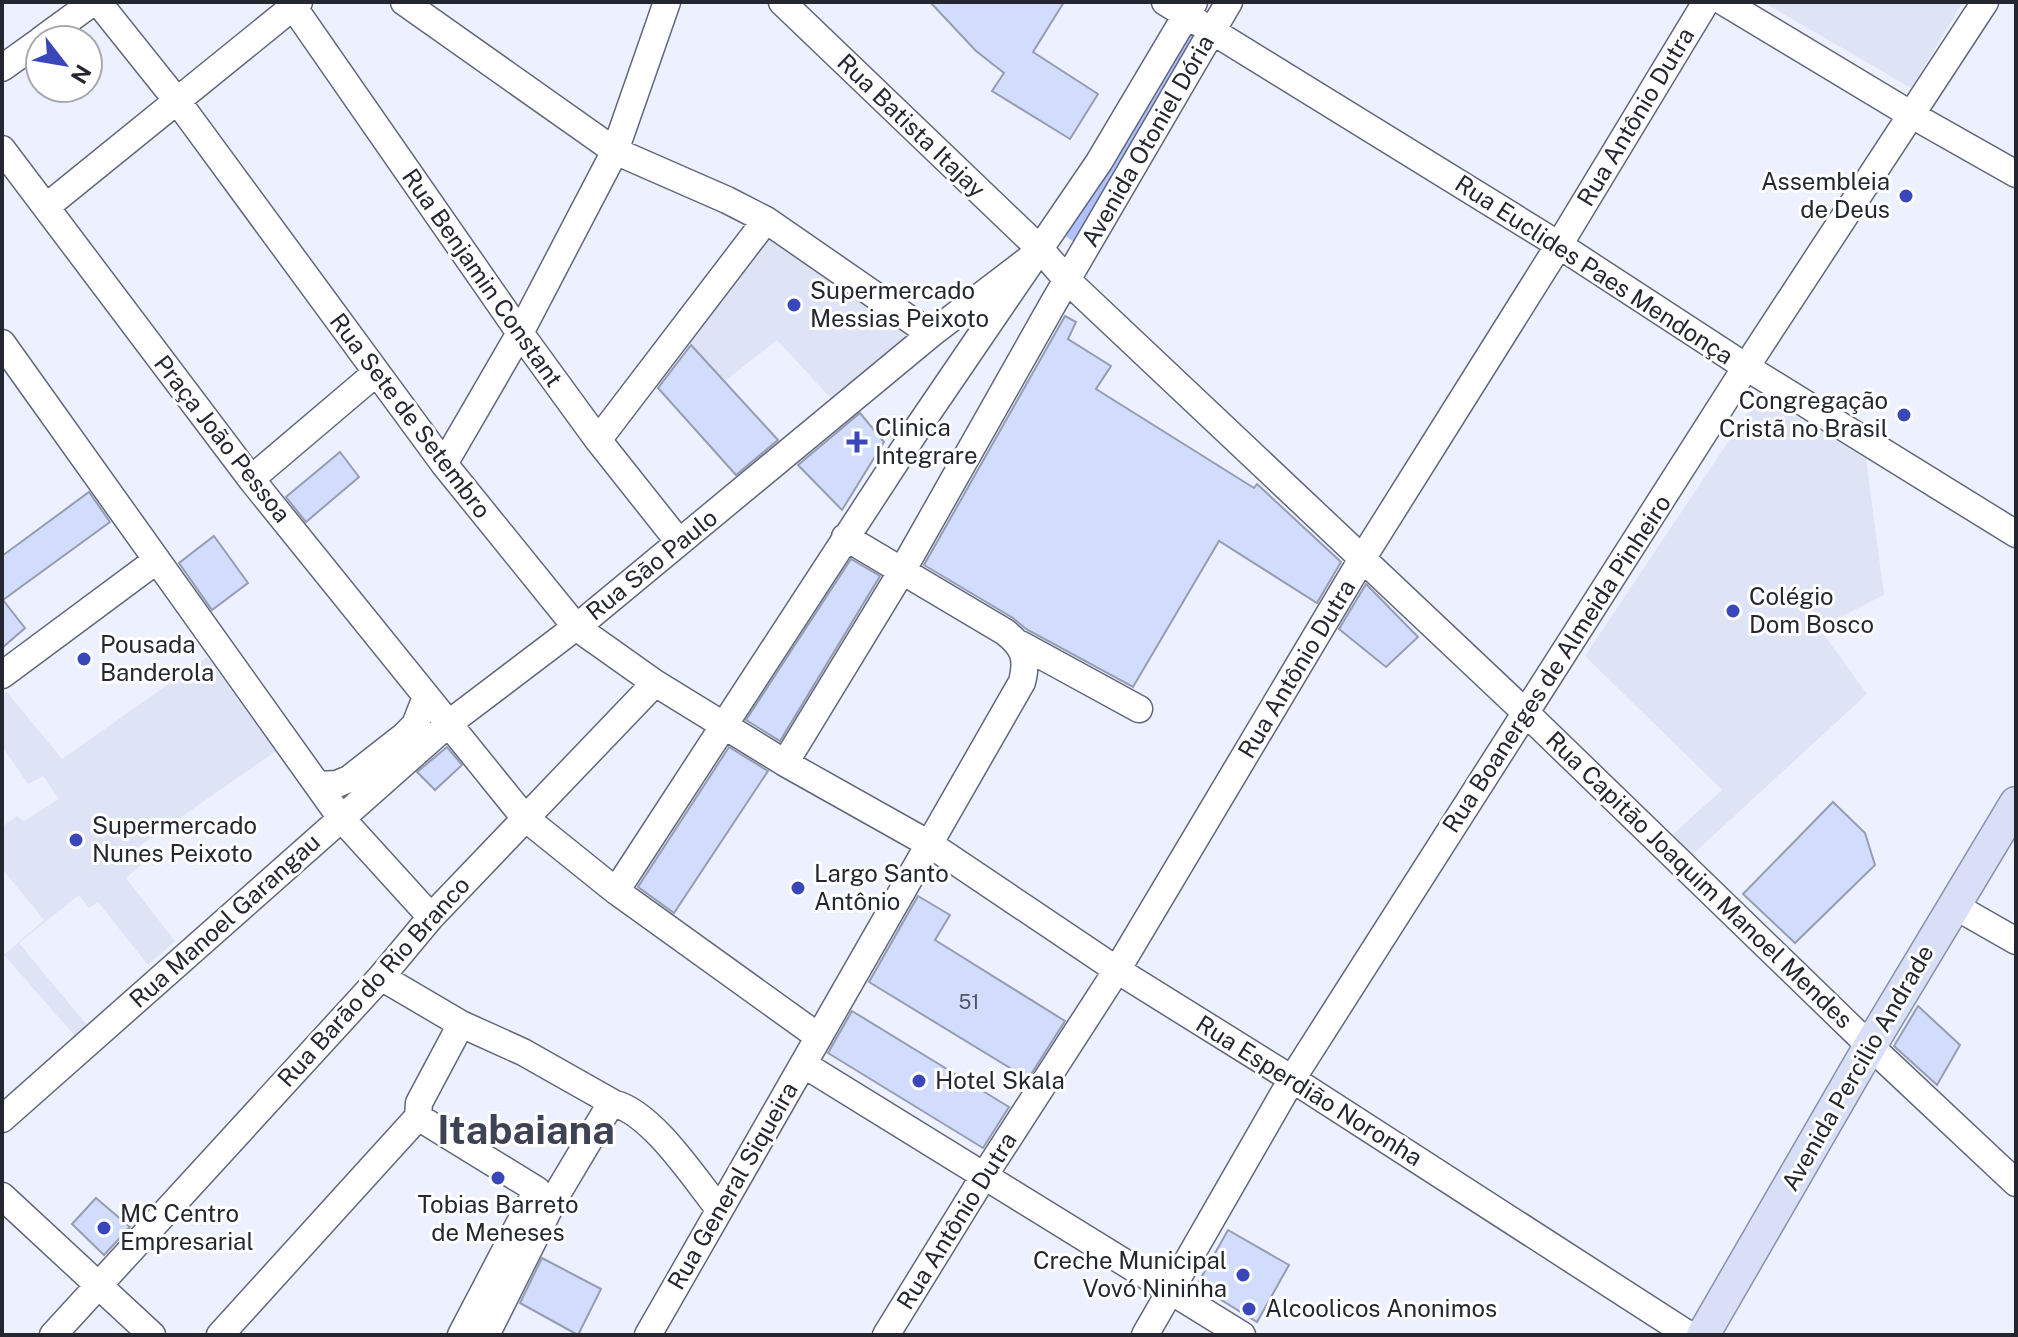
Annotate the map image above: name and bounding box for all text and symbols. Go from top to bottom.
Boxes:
street label: Rua Antônio Dutra [1571,22,1699,211]
north arrow [24,24,104,104]
street label: Avenida Otoniel Dória [1075,30,1219,251]
street label: Rua Batista Itajay [832,48,992,203]
text: N [66,60,97,88]
street label: Rua Benjamin Constant [397,163,569,392]
place label: Assembleia de Deus [1761,167,1890,223]
street label: Rua Euclides Paes Mendonça [1450,169,1739,370]
marker: Assembleia de Deus [1897,187,1915,205]
place label: Supermercado Messias Peixoto [810,276,989,332]
marker: Supermercado Messias Peixoto [785,296,803,314]
street label: Rua Sete de Setembro [325,307,497,523]
street label: Praça João Pessoa [149,349,297,527]
place label: Congregação Cristã no Brasil [1719,386,1888,442]
marker: Congregação Cristã no Brasil [1895,406,1913,424]
place label: Clinica Integrare [875,413,978,469]
marker: Clinica Integrare [846,431,868,453]
street label: Rua Boanerges de Almeida Pinheiro [1436,489,1676,838]
street label: Rua São Paulo [580,503,722,626]
street label: Rua Antônio Dutra [1232,574,1360,763]
place label: Colégio Dom Bosco [1749,582,1874,638]
marker: Colégio Dom Bosco [1724,602,1742,620]
place label: Pousada Banderola [100,630,214,686]
marker: Pousada Banderola [75,650,93,668]
street label: Rua Capitão Joaquim Manoel Mendes [1541,725,1859,1033]
place label: Supermercado Nunes Peixoto [92,811,257,867]
street label: Rua Manoel Garangau [123,827,325,1013]
marker: Supermercado Nunes Peixoto [67,831,85,849]
place label: Largo Santo Antônio [814,859,949,915]
street label: Rua Barão do Rio Branco [271,870,475,1092]
marker: Largo Santo Antônio [789,879,807,897]
street label: Avenida Percilio Andrade [1775,940,1939,1195]
house number: 51 [959,990,979,1014]
street label: Rua Esperdião Noronha [1191,1009,1428,1171]
place label: Hotel Skala [935,1066,1065,1094]
marker: Hotel Skala [910,1072,928,1090]
street label: Rua General Siqueira [661,1077,803,1294]
district label: Itabaiana [437,1106,615,1153]
street label: Rua Antônio Dutra [890,1127,1022,1314]
marker: Tobias Barreto de Meneses [489,1169,507,1187]
place label: Tobias Barreto de Meneses [417,1190,579,1246]
place label: MC Centro Empresarial [120,1199,254,1255]
marker: MC Centro Empresarial [95,1219,113,1237]
place label: Creche Municipal Vovó Nininha [1033,1246,1227,1302]
marker: Creche Municipal Vovó Nininha [1234,1266,1252,1284]
place label: Alcoolicos Anonimos [1265,1294,1497,1322]
marker: Alcoolicos Anonimos [1240,1300,1258,1318]

